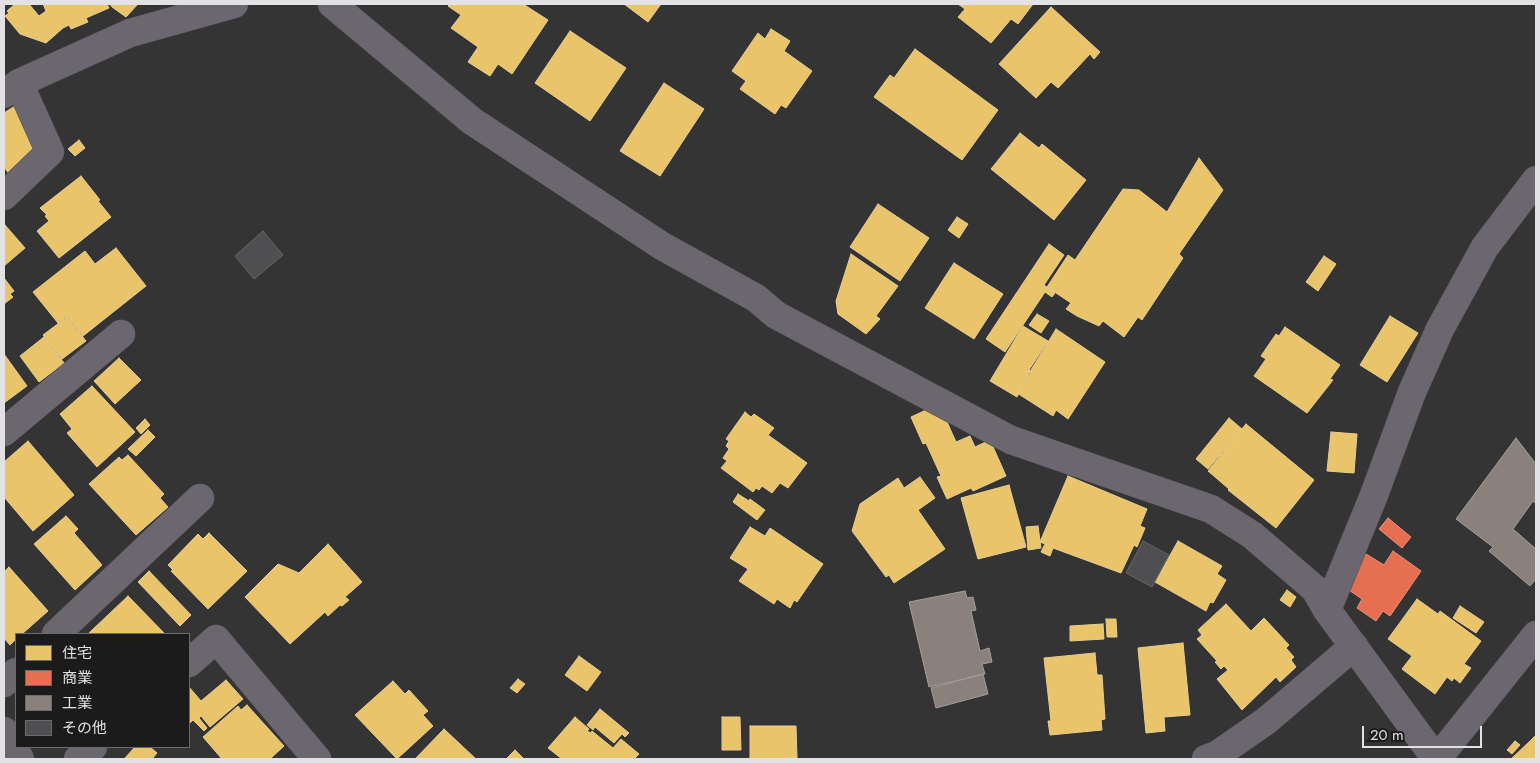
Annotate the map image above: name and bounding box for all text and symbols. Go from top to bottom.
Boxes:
legend [15,633,190,748]
text: 住宅 [62,642,92,664]
text: 商業 [62,667,92,689]
text: 工業 [62,692,92,714]
scale bar [1365,716,1485,748]
text: その他 [62,717,107,739]
text: 20 m [1370,724,1404,746]

